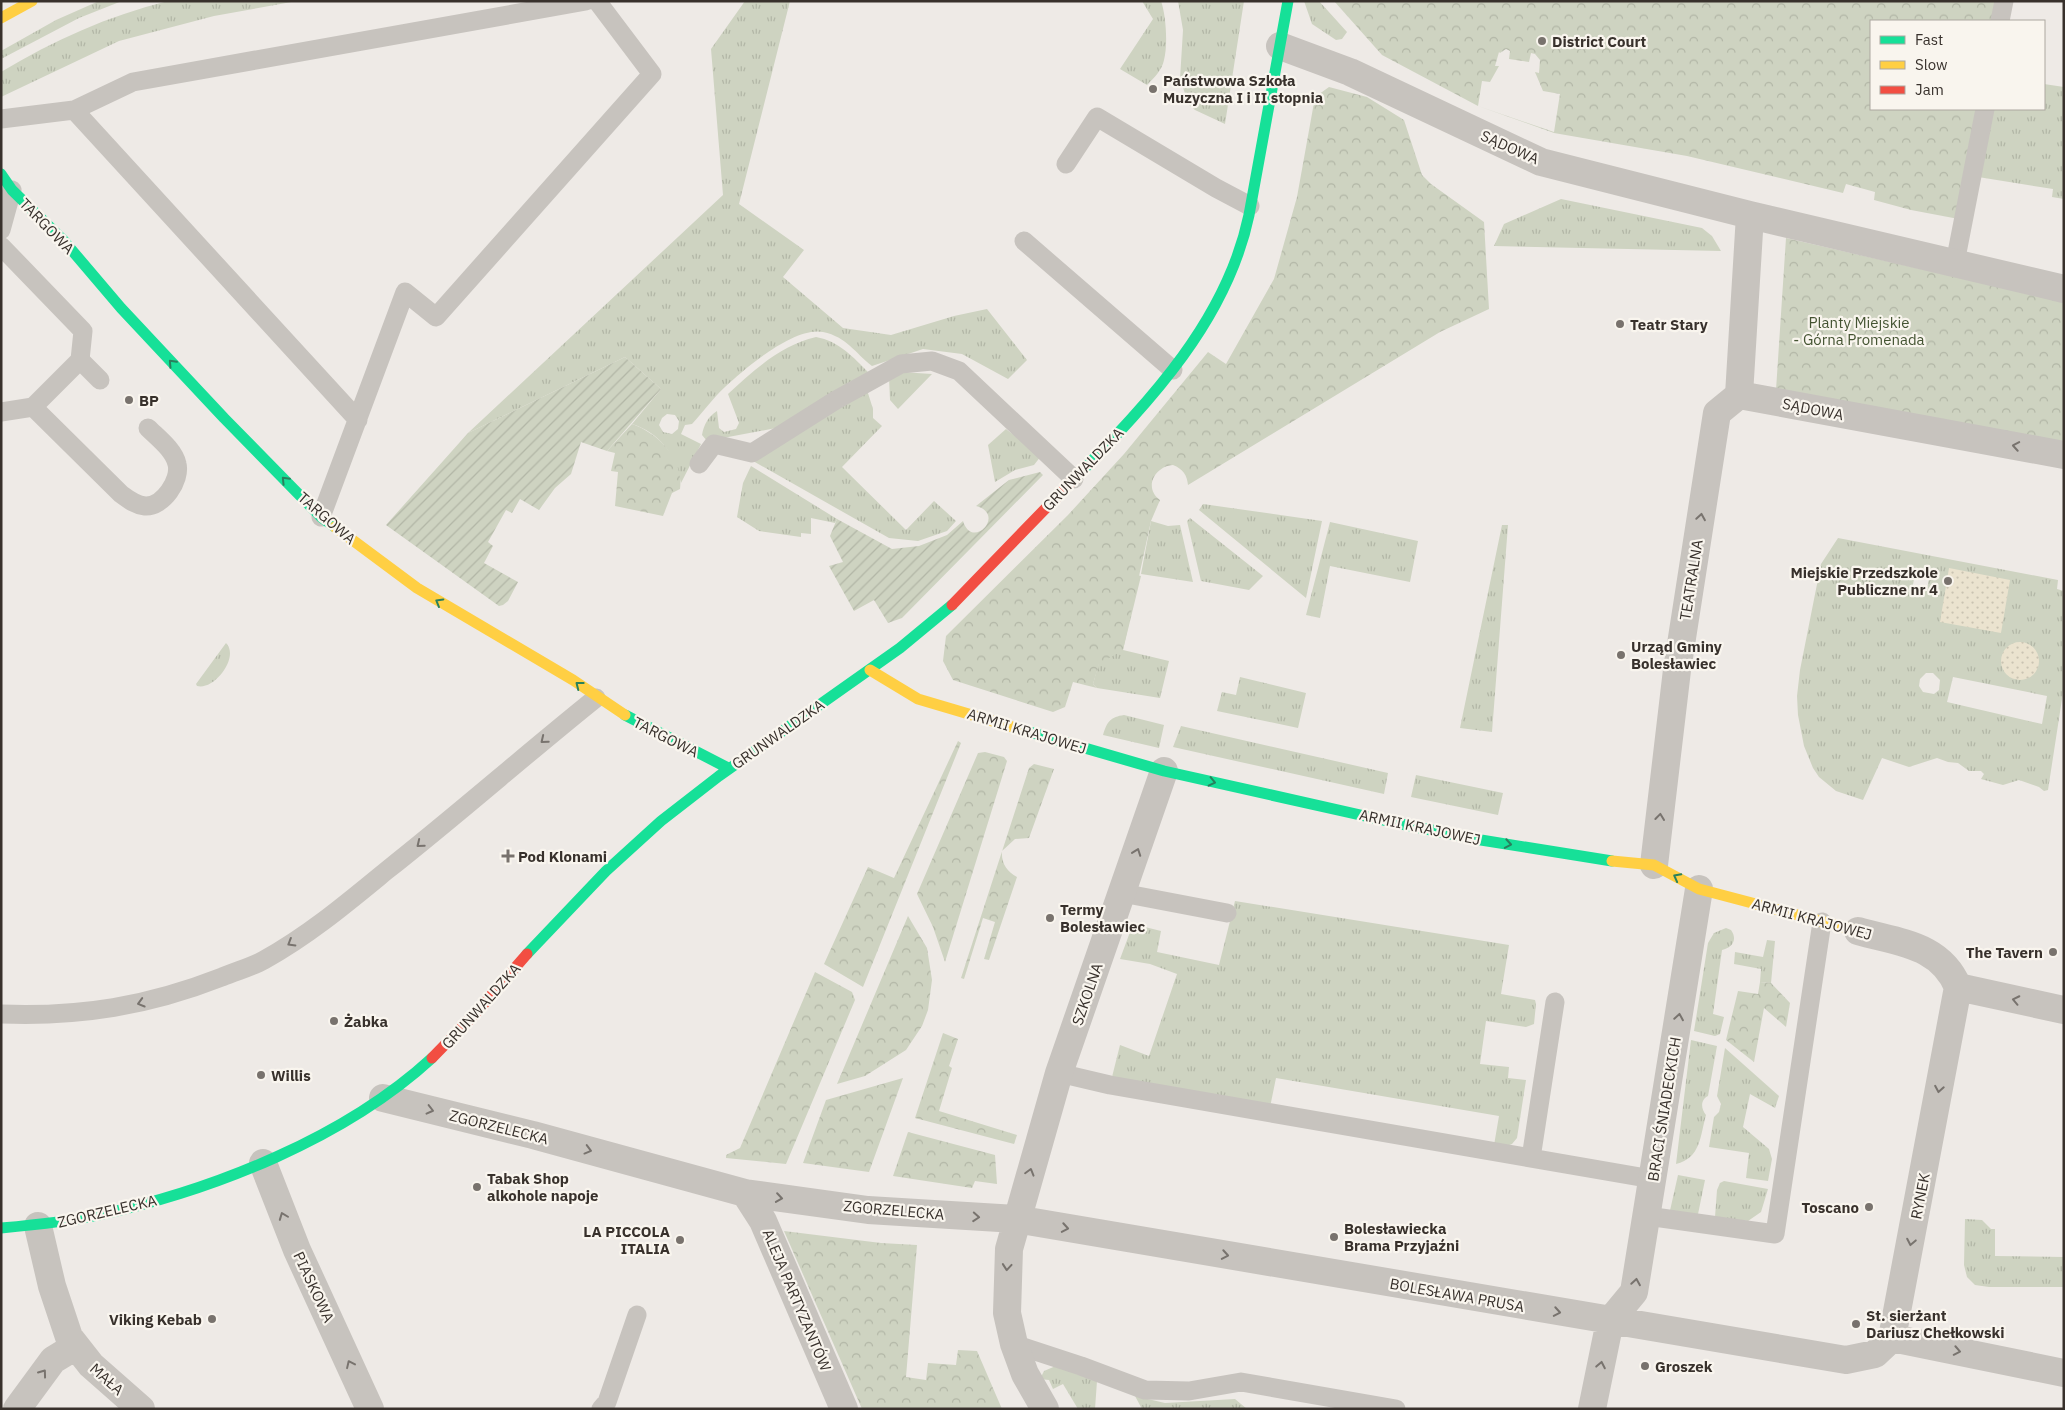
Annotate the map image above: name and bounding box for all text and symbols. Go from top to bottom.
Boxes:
legend [1870,20,2045,110]
text: Fast [1915,30,1943,49]
place label: District Court [1552,32,1647,51]
marker: District Court [1536,35,1548,47]
text: Slow [1915,55,1948,74]
place label: Państwowa Szkoła Muzyczna I i II stopnia [1163,71,1324,107]
text: Jam [1915,80,1944,99]
marker: Państwowa Szkoła Muzyczna I i II stopnia [1147,83,1159,95]
street label: SĄDOWA [1478,126,1543,168]
street label: TARGOWA [16,194,79,258]
park label: Planty Miejskie - Górna Promenada [1793,313,1925,349]
place label: Teatr Stary [1630,315,1708,334]
marker: Teatr Stary [1614,318,1626,330]
one-way arrow [169,359,178,368]
place label: BP [139,391,159,410]
marker: BP [123,394,135,406]
street label: SĄDOWA [1781,394,1846,424]
street label: GRUNWALDZKA [1038,423,1128,515]
one-way arrow [2011,442,2020,452]
one-way arrow [282,477,291,486]
street label: TARGOWA [294,488,360,549]
one-way arrow [1695,513,1705,521]
street label: TEATRALNA [1675,538,1707,622]
place label: Miejskie Przedszkole Publiczne nr 4 [1790,563,1938,599]
marker: Miejskie Przedszkole Publiczne nr 4 [1942,575,1954,587]
one-way arrow [436,598,445,608]
place label: Urząd Gminy Bolesławiec [1631,637,1722,673]
marker: Urząd Gminy Bolesławiec [1615,649,1627,661]
one-way arrow [575,682,585,691]
street label: GRUNWALDZKA [728,695,828,773]
street label: ARMII KRAJOWEJ [965,704,1089,758]
street label: TARGOWA [630,713,702,762]
one-way arrow [541,734,550,742]
one-way arrow [1207,776,1216,787]
street label: ARMII KRAJOWEJ [1358,805,1482,849]
one-way arrow [1654,812,1665,820]
one-way arrow [417,839,426,847]
one-way arrow [1503,839,1512,849]
place label: Pod Klonami [518,847,607,866]
one-way arrow [1131,849,1141,857]
marker: Pod Klonami [502,850,514,862]
one-way arrow [1673,873,1682,883]
street label: ARMII KRAJOWEJ [1750,894,1874,944]
place label: Termy Bolesławiec [1060,900,1145,936]
marker: Termy Bolesławiec [1044,912,1056,924]
one-way arrow [288,937,297,947]
place label: The Tavern [1966,943,2043,962]
marker: The Tavern [2047,946,2059,958]
street label: GRUNWALDZKA [438,959,525,1053]
street label: SZKOLNA [1067,960,1107,1028]
one-way arrow [2012,995,2021,1006]
one-way arrow [137,997,145,1007]
place label: Żabka [344,1012,388,1031]
one-way arrow [1673,1013,1683,1022]
marker: Żabka [328,1015,340,1027]
street label: BRACI ŚNIADECKICH [1643,1035,1685,1183]
place label: Willis [271,1066,311,1085]
marker: Willis [255,1069,267,1081]
one-way arrow [1935,1085,1945,1094]
one-way arrow [426,1104,435,1115]
street label: ZGORZELECKA [448,1106,551,1149]
one-way arrow [583,1145,591,1155]
one-way arrow [1024,1168,1035,1177]
place label: Tabak Shop alkohole napoje [487,1169,598,1205]
street label: RYNEK [1906,1171,1934,1221]
marker: Tabak Shop alkohole napoje [471,1181,483,1193]
street label: ZGORZELECKA [56,1190,159,1232]
one-way arrow [776,1192,784,1203]
street label: ZGORZELECKA [843,1196,946,1224]
place label: Toscano [1802,1198,1859,1217]
marker: Toscano [1863,1201,1875,1213]
one-way arrow [972,1211,980,1222]
one-way arrow [279,1212,290,1221]
place label: Bolesławiecka Brama Przyjaźni [1344,1219,1459,1255]
place label: LA PICCOLA ITALIA [583,1222,670,1258]
one-way arrow [1060,1222,1069,1232]
street label: ALEJA PARTYZANTÓW [758,1226,836,1374]
marker: Bolesławiecka Brama Przyjaźni [1328,1231,1340,1243]
marker: LA PICCOLA ITALIA [674,1234,686,1246]
one-way arrow [1906,1238,1916,1247]
street label: PIASKOWA [289,1248,339,1326]
one-way arrow [1220,1250,1229,1260]
one-way arrow [1002,1263,1013,1271]
street label: BOLESŁAWA PRUSA [1388,1274,1526,1316]
one-way arrow [1631,1277,1641,1286]
place label: St. sierżant Dariusz Chełkowski [1866,1306,2004,1342]
one-way arrow [1553,1307,1562,1317]
place label: Viking Kebab [109,1310,202,1329]
marker: Viking Kebab [206,1313,218,1325]
marker: St. sierżant Dariusz Chełkowski [1850,1318,1862,1330]
one-way arrow [1953,1346,1962,1356]
place label: Groszek [1655,1357,1713,1376]
street label: MAŁA [86,1359,128,1399]
marker: Groszek [1639,1360,1651,1372]
one-way arrow [346,1361,356,1370]
one-way arrow [1595,1361,1606,1369]
one-way arrow [37,1370,46,1379]

